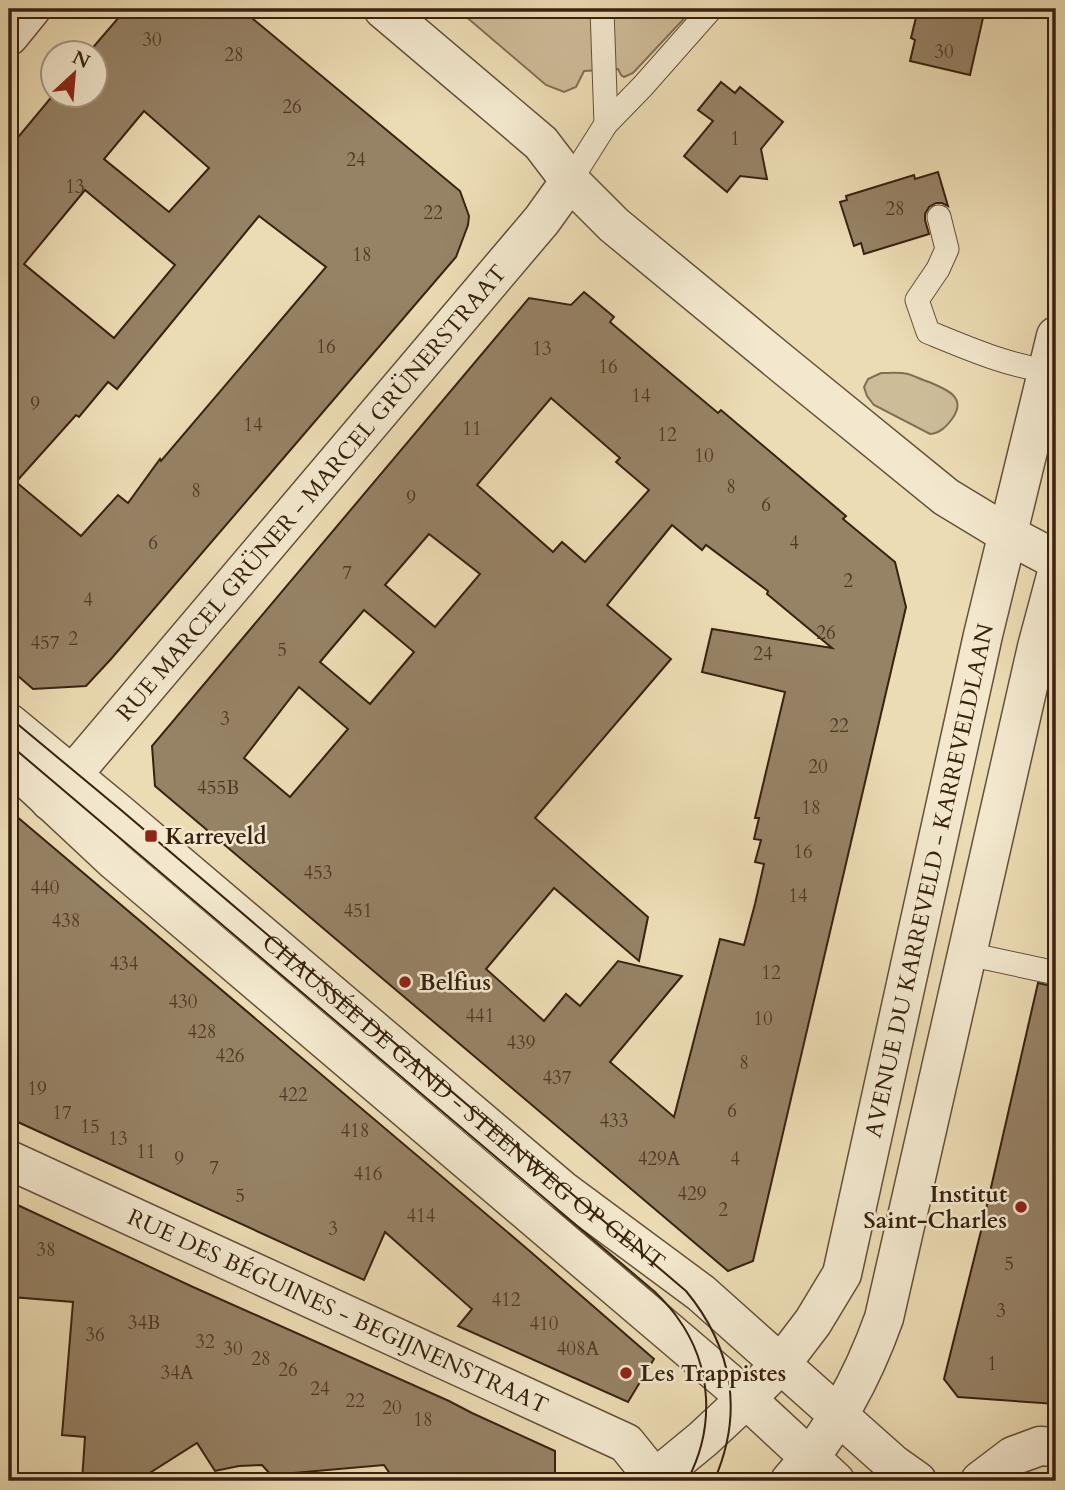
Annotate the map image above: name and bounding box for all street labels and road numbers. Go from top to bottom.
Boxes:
street label: RUE MARCEL GRÜNER - MARCEL GRÜNERSTRAAT [109,258,514,728]
street label: AVENUE DU KARREVELD - KARREVELDLAAN [858,620,1001,1141]
street label: CHAUSSÉE DE GAND - STEENWEG OP GENT [256,927,671,1277]
street label: RUE DES BÉGUINES - BEGIJNENSTRAAT [123,1201,553,1421]

